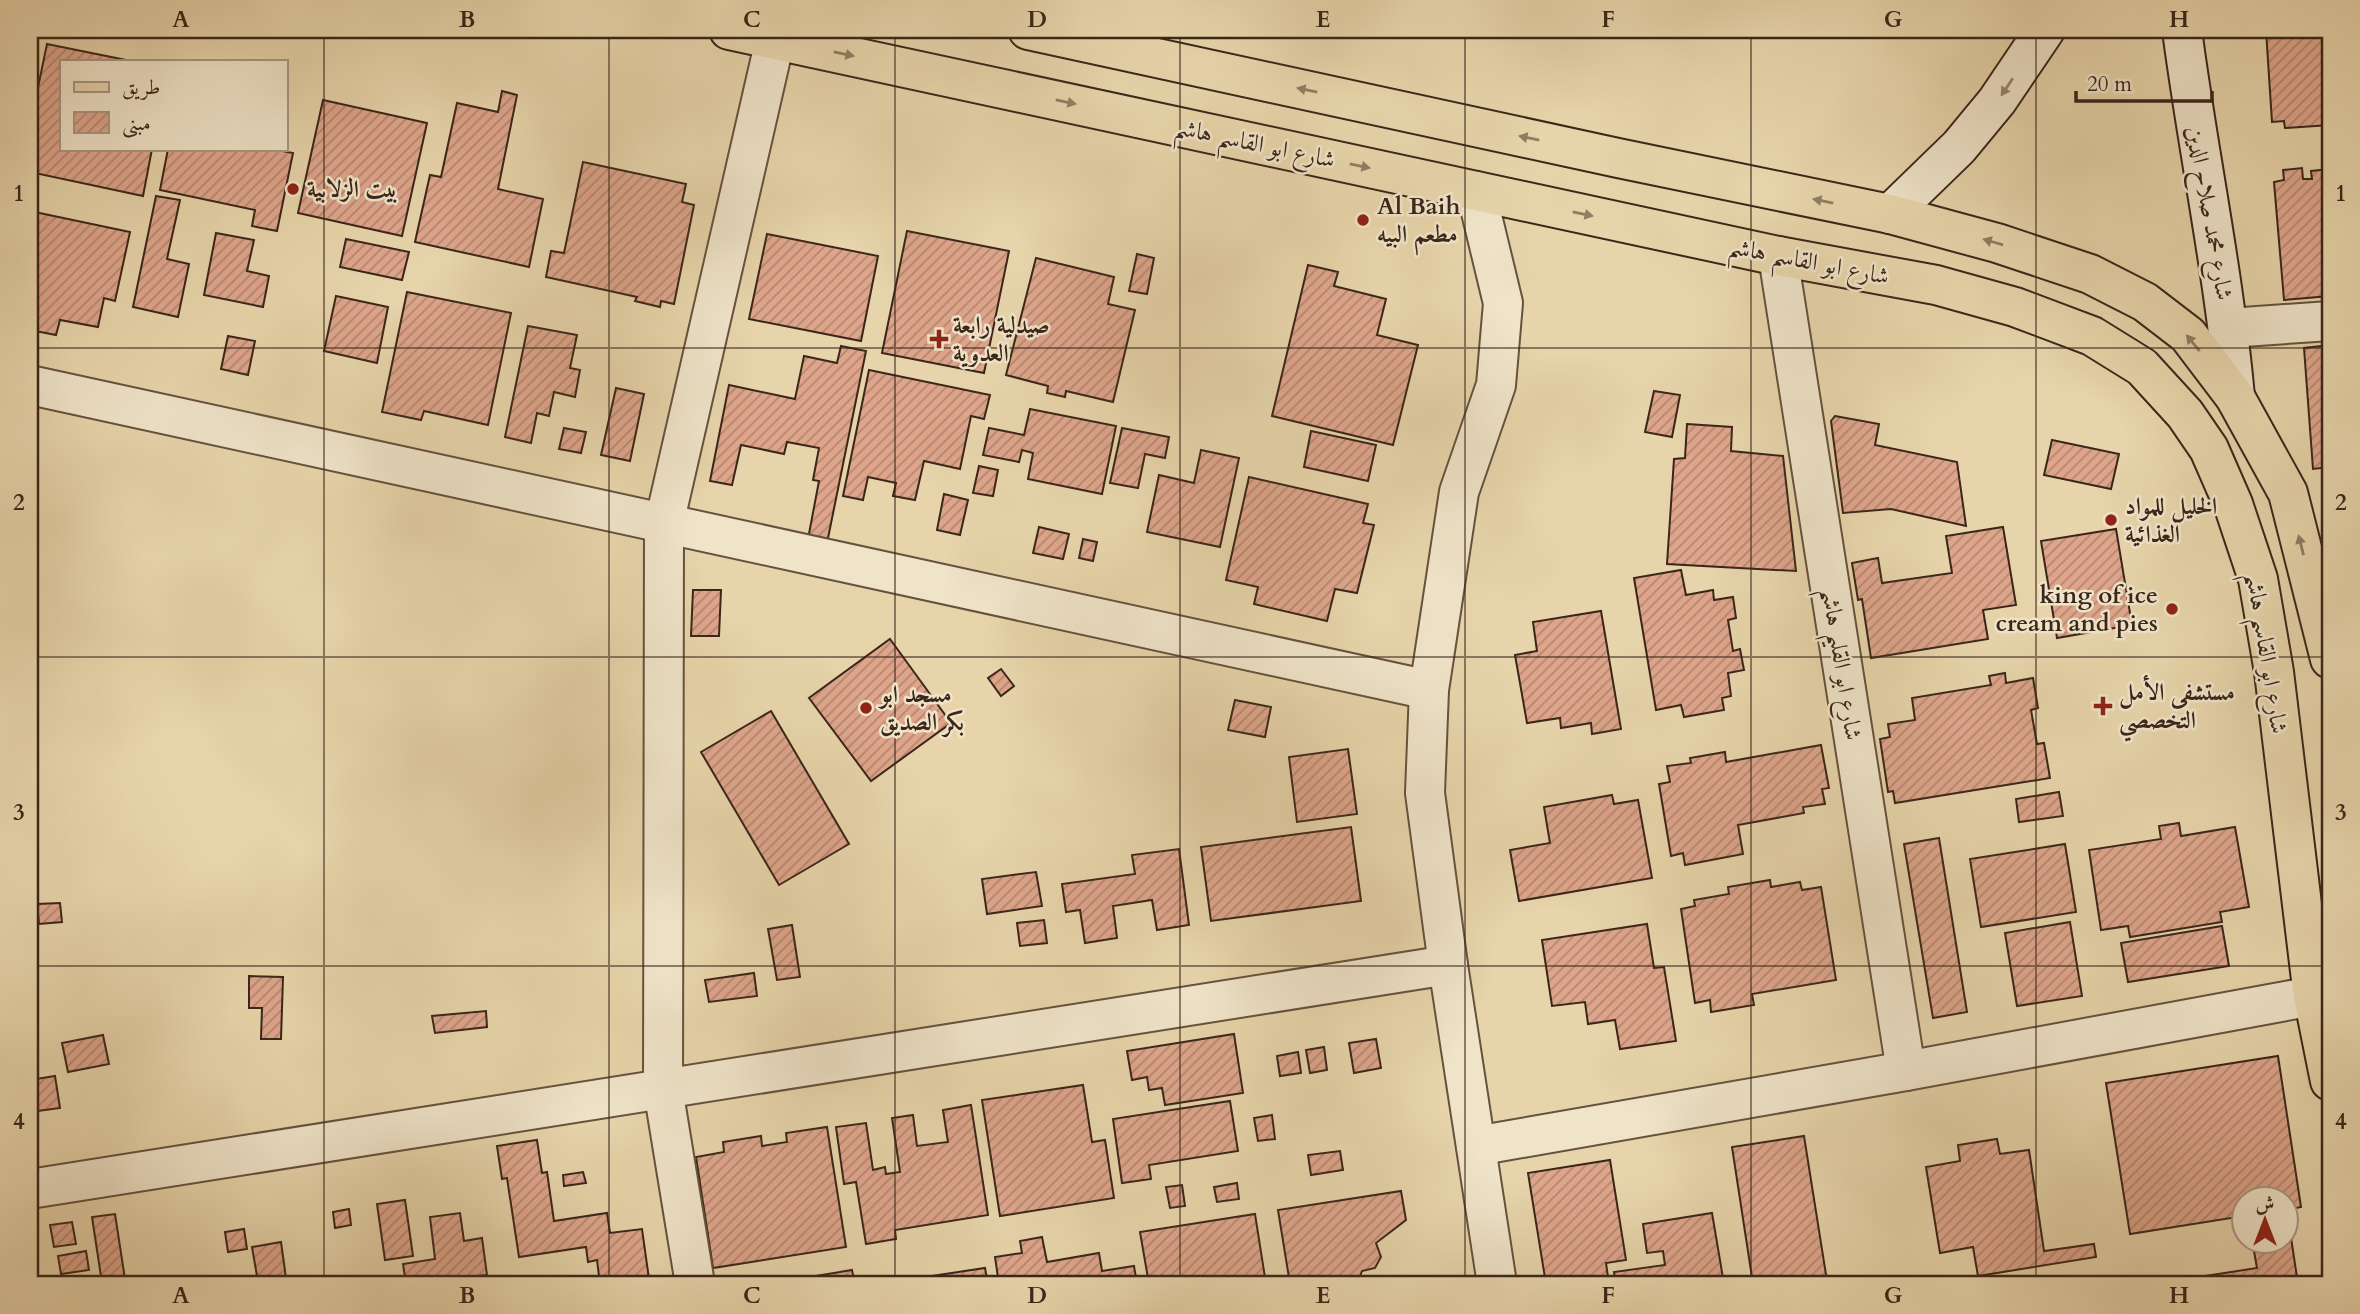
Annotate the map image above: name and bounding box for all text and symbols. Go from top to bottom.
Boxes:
text: A [172,4,190,35]
text: B [459,4,475,35]
text: C [743,4,761,35]
text: D [1027,4,1047,35]
text: E [1316,4,1330,35]
text: F [1601,4,1615,35]
text: G [1884,4,1903,35]
text: H [2169,4,2189,35]
one-way arrow [833,49,855,60]
legend [60,60,287,150]
scale bar [2076,60,2213,104]
text: 20 m [2087,70,2132,99]
text: طريق [122,73,160,102]
one-way arrow [2001,77,2014,96]
one-way arrow [1296,85,1318,96]
one-way arrow [1055,97,1077,108]
text: مبنى [122,109,151,138]
street label: شارع ابو القاسم هاشم [1170,110,1338,183]
street label: شارع محمد صلاح الدين [2174,123,2241,303]
one-way arrow [1518,133,1540,144]
one-way arrow [1349,160,1371,171]
place label: بيت الزلابية [307,173,398,206]
text: 1 [13,178,25,209]
text: 1 [2335,178,2347,209]
marker: بيت الزلابية [285,181,301,197]
place label: Al Baih مطعم البيه [1377,190,1460,256]
one-way arrow [1812,195,1834,206]
one-way arrow [1572,208,1594,219]
marker: Al Baih مطعم البيه [1355,212,1371,228]
street label: شارع ابو القاسم هاشم [1724,230,1892,300]
one-way arrow [1982,237,2003,247]
place label: صيدلية رابعة العدوية [953,309,1050,370]
marker: صيدلية رابعة العدوية [931,331,947,347]
one-way arrow [2186,334,2201,352]
text: 2 [13,487,25,518]
text: 2 [2335,487,2347,518]
place label: الخليل للمواد الغذائية [2125,490,2217,551]
marker: الخليل للمواد الغذائية [2103,512,2119,528]
one-way arrow [2295,534,2306,556]
street label: شارع ابو القاسم هاشم [2231,570,2296,737]
place label: king of ice cream and pies [1996,579,2158,640]
street label: شارع ابو القليم هاشم [1806,586,1870,744]
marker: king of ice cream and pies [2164,601,2180,617]
place label: مستشفى الأمل التخصصي [2119,674,2235,742]
place label: مسجد ابو بكر الصديق [877,678,964,739]
marker: مستشفى الأمل التخصصي [2093,696,2113,716]
marker: مسجد ابو بكر الصديق [858,700,874,716]
text: 3 [13,797,25,828]
text: 3 [2335,797,2347,828]
text: 4 [13,1106,25,1137]
text: 4 [2335,1106,2347,1137]
north arrow [2230,1184,2300,1254]
text: ش [2256,1191,2274,1217]
text: A [172,1280,190,1311]
text: B [459,1280,475,1311]
text: C [743,1280,761,1311]
text: D [1027,1280,1047,1311]
text: E [1316,1280,1330,1311]
text: F [1601,1280,1615,1311]
text: G [1884,1280,1903,1311]
text: H [2169,1280,2189,1311]

